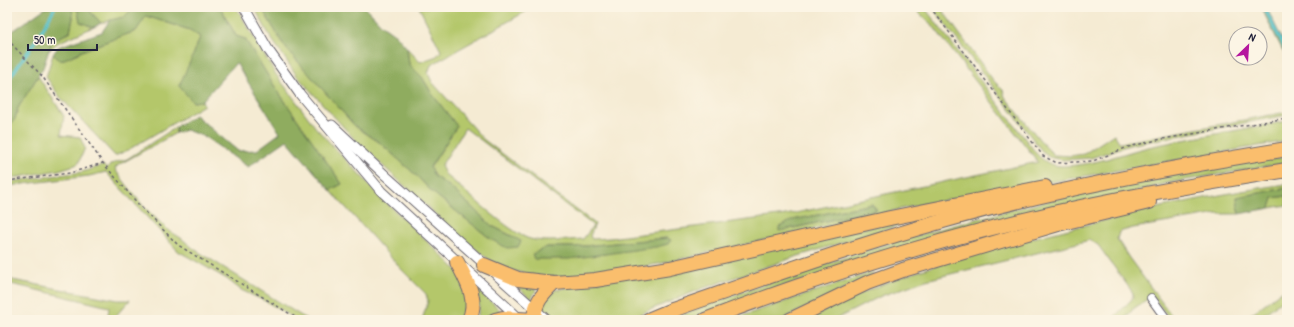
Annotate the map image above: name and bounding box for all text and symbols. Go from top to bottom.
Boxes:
scale bar [28,26,97,52]
north arrow [1228,26,1268,66]
text: N [1247,29,1258,45]
text: 50 m [34,31,55,48]

